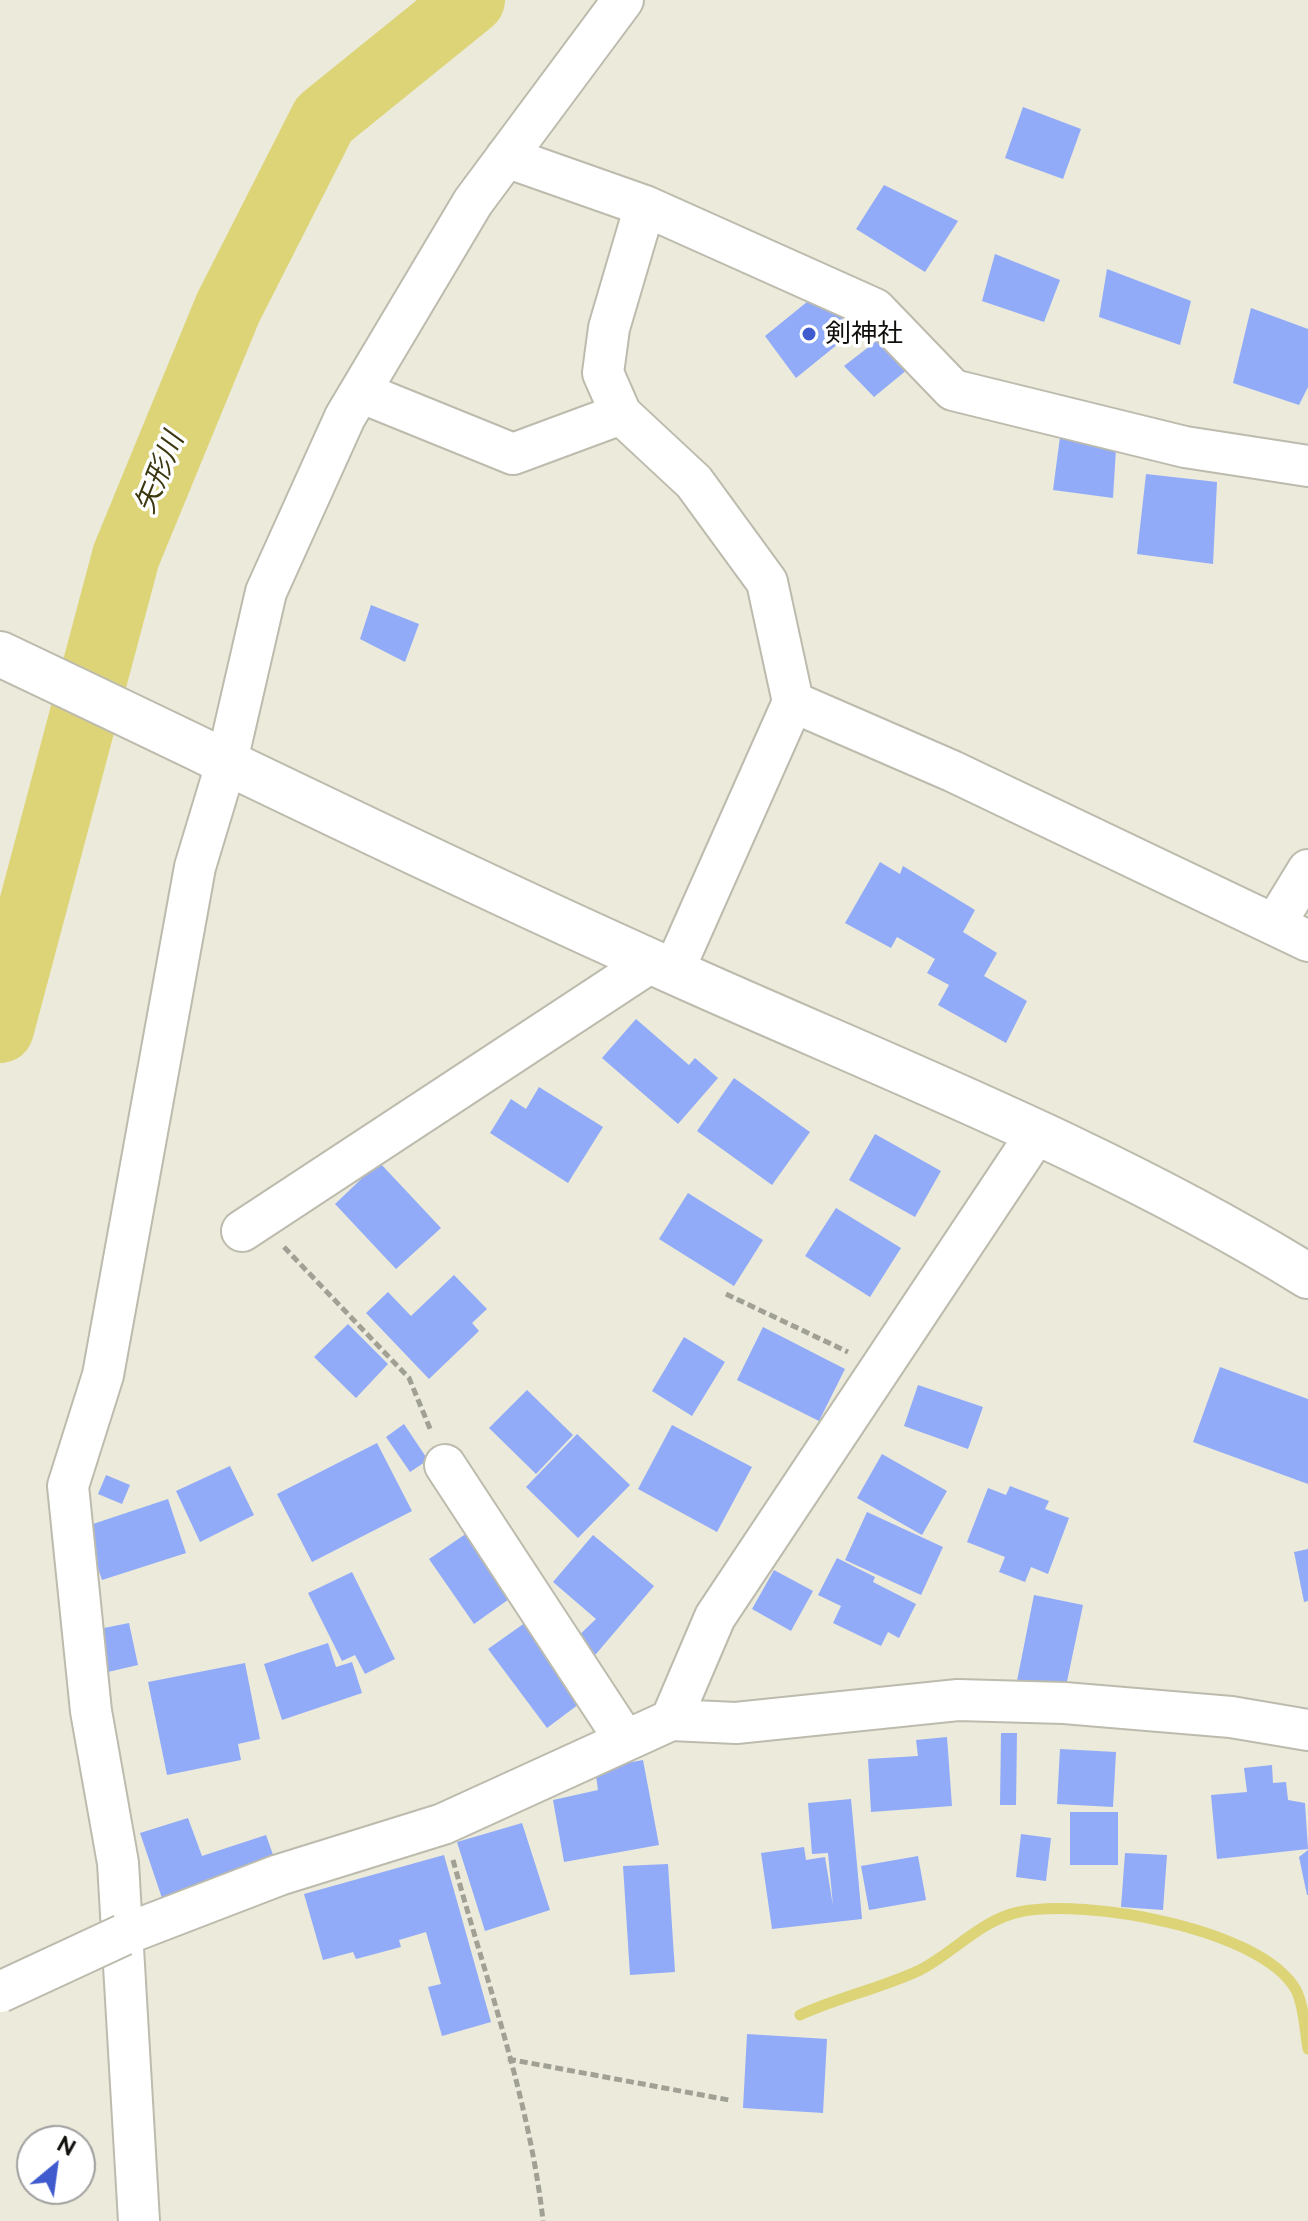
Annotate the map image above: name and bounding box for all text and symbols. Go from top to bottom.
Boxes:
place label: 剣神社 [825,318,903,350]
marker: 剣神社 [800,325,818,343]
water label: 矢形川 [129,428,191,518]
north arrow [16,2125,96,2205]
text: N [53,2130,80,2161]

